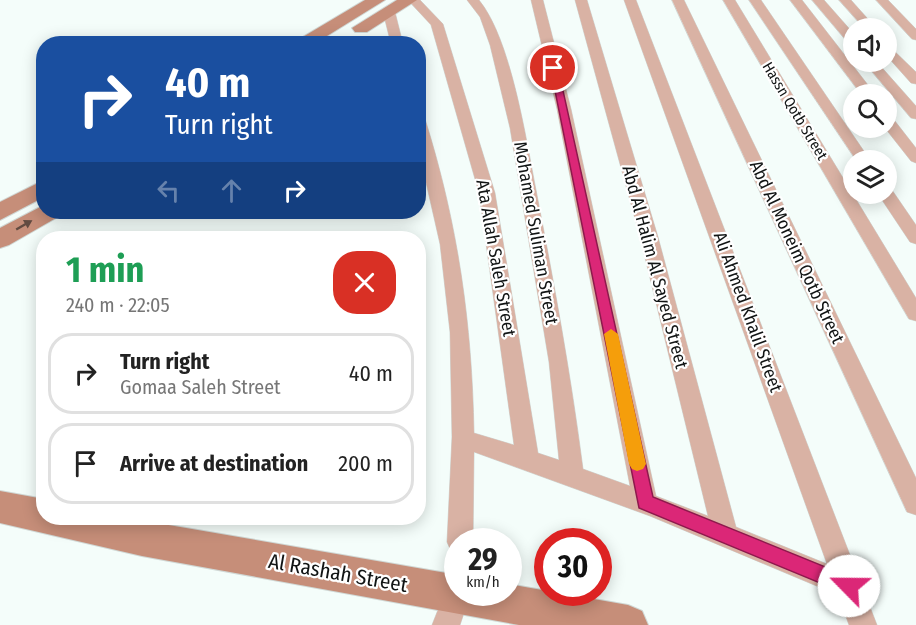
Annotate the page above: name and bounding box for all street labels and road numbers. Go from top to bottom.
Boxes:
street label: Hassn Qotb Street [759,59,831,163]
street label: Mohamed Suliman Street [509,140,563,326]
street label: Abd Al Moneim Qotb Street [745,157,849,347]
street label: Abd Al Halim Al Sayed Street [617,163,693,371]
street label: Ata Allah Saleh Street [471,178,521,338]
street label: Ali Ahmed Khalil Street [709,229,787,395]
street label: Al Rashah Street [266,548,410,598]

